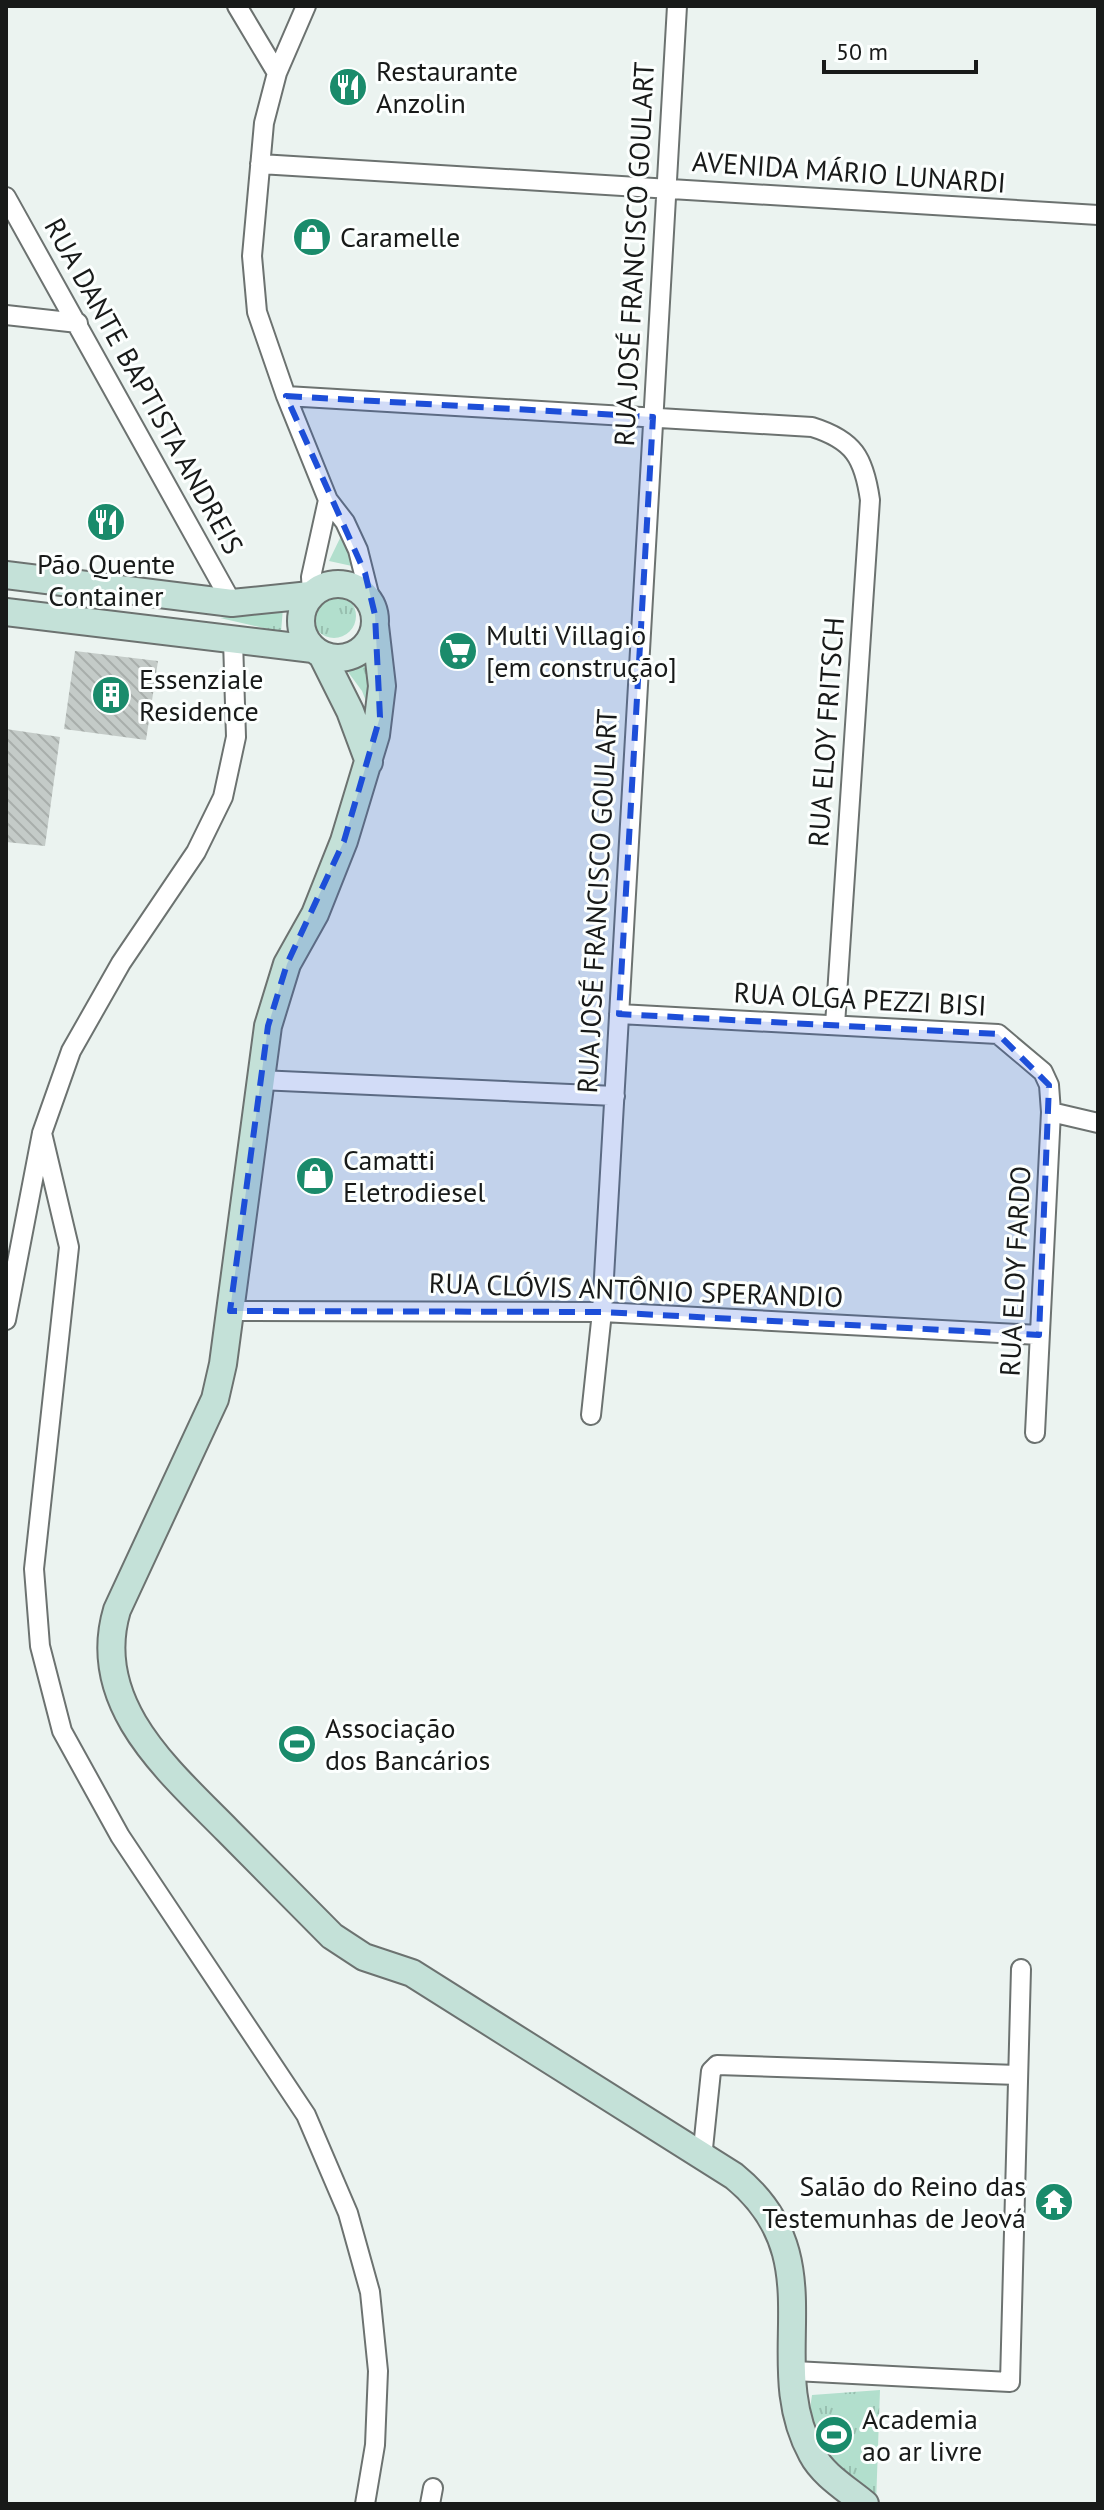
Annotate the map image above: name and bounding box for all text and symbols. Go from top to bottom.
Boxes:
scale bar [824,24,976,74]
text: 50 m [836,36,888,67]
place label: Restaurante Anzolin [376,52,518,121]
street label: RUA JOSÉ FRANCISCO GOULART [605,60,662,447]
restaurant icon: Restaurante Anzolin [327,66,369,108]
street label: AVENIDA MÁRIO LUNARDI [691,142,1007,201]
street label: RUA DANTE BAPTISTA ANDREIS [36,211,252,560]
shop icon: Caramelle [291,216,333,258]
place label: Caramelle [340,218,460,255]
restaurant icon: Pão Quente Container [85,501,127,543]
place label: Pão Quente Container [37,545,175,614]
place label: Multi Villagio [em construção] [486,616,677,685]
street label: RUA ELOY FRITSCH [799,616,852,848]
supermarket icon: Multi Villagio [em construção] [437,630,479,672]
place label: Essenziale Residence [139,660,263,729]
building icon: Essenziale Residence [90,674,132,716]
street label: RUA JOSÉ FRANCISCO GOULART [568,707,625,1094]
street label: RUA OLGA PEZZI BISI [733,973,987,1024]
place label: Camatti Eletrodiesel [343,1141,485,1210]
shop icon: Camatti Eletrodiesel [294,1155,336,1197]
street label: RUA ELOY FARDO [991,1165,1038,1377]
street label: RUA CLÓVIS ANTÔNIO SPERANDIO [428,1264,844,1315]
place label: Associação dos Bancários [325,1709,490,1778]
sports icon: Associação dos Bancários [276,1723,318,1765]
place label: Salão do Reino das Testemunhas de Jeová [762,2167,1026,2236]
temple icon: Salão do Reino das Testemunhas de Jeová [1033,2181,1075,2223]
place label: Academia ao ar livre [862,2400,982,2469]
sports icon: Academia ao ar livre [813,2414,855,2456]

